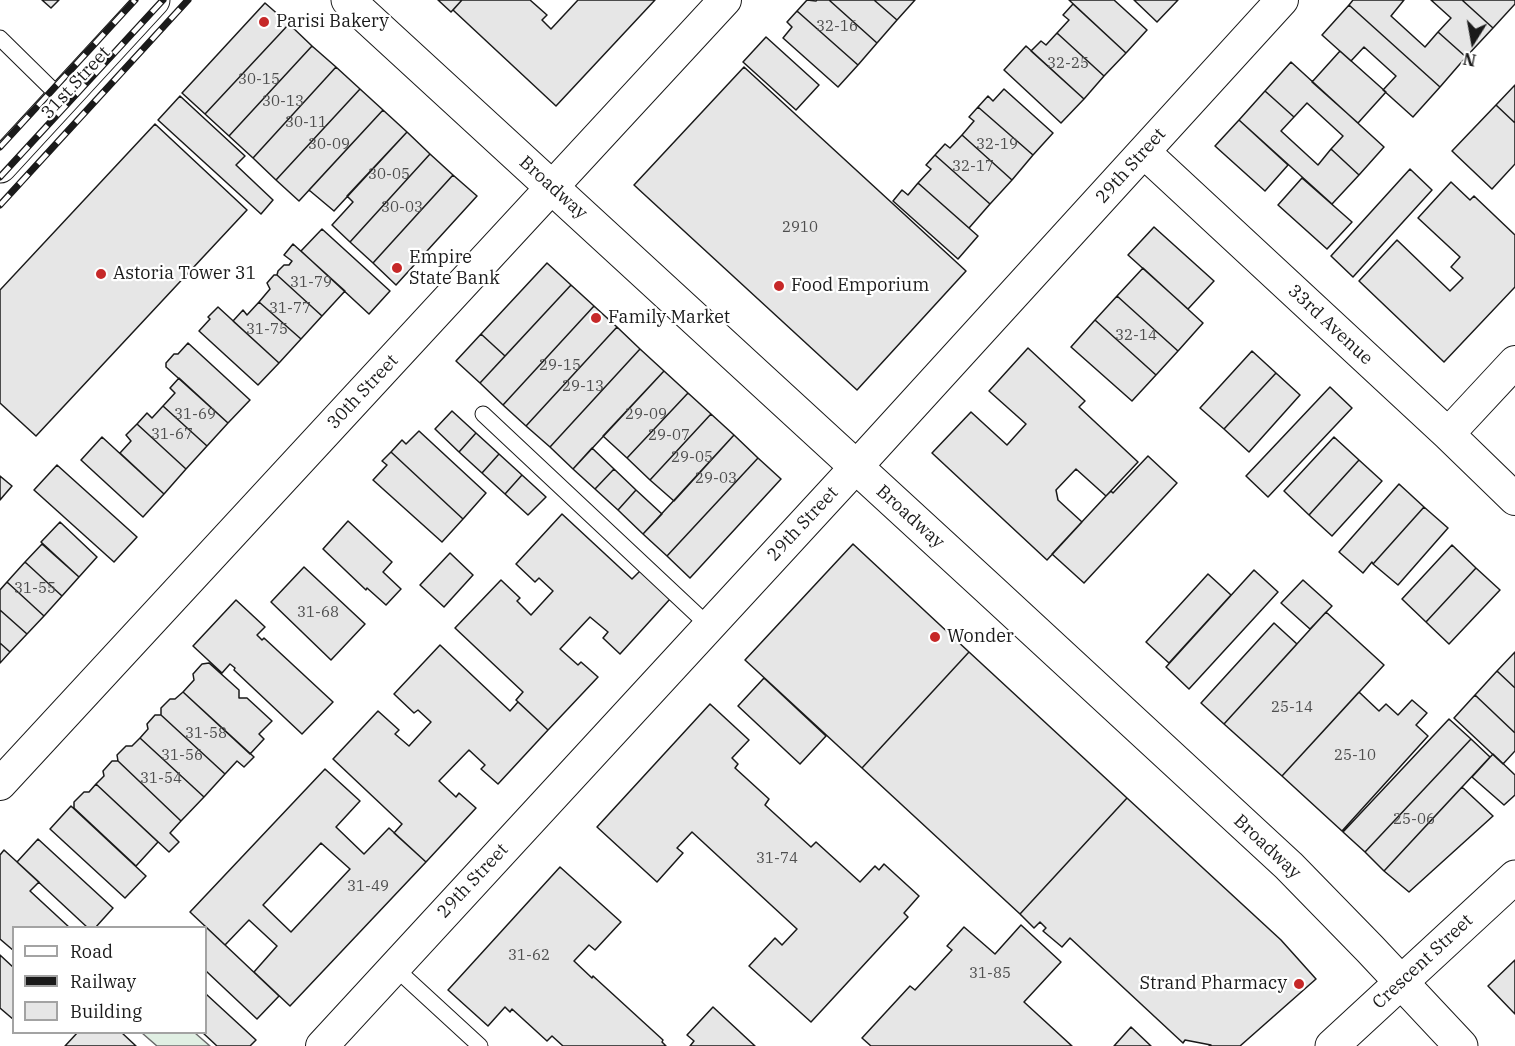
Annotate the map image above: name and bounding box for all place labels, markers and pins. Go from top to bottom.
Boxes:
place label: Parisi Bakery [276,11,389,33]
marker: Parisi Bakery [257,15,271,29]
place label: Empire State Bank [409,247,500,290]
marker: Empire State Bank [390,261,404,275]
place label: Astoria Tower 31 [113,263,256,285]
marker: Astoria Tower 31 [94,267,108,281]
place label: Food Emporium [791,275,929,297]
marker: Food Emporium [772,279,786,293]
place label: Family Market [608,307,730,329]
marker: Family Market [589,311,603,325]
place label: Wonder [947,626,1014,648]
marker: Wonder [928,630,942,644]
place label: Strand Pharmacy [1139,973,1287,995]
marker: Strand Pharmacy [1292,977,1306,991]

